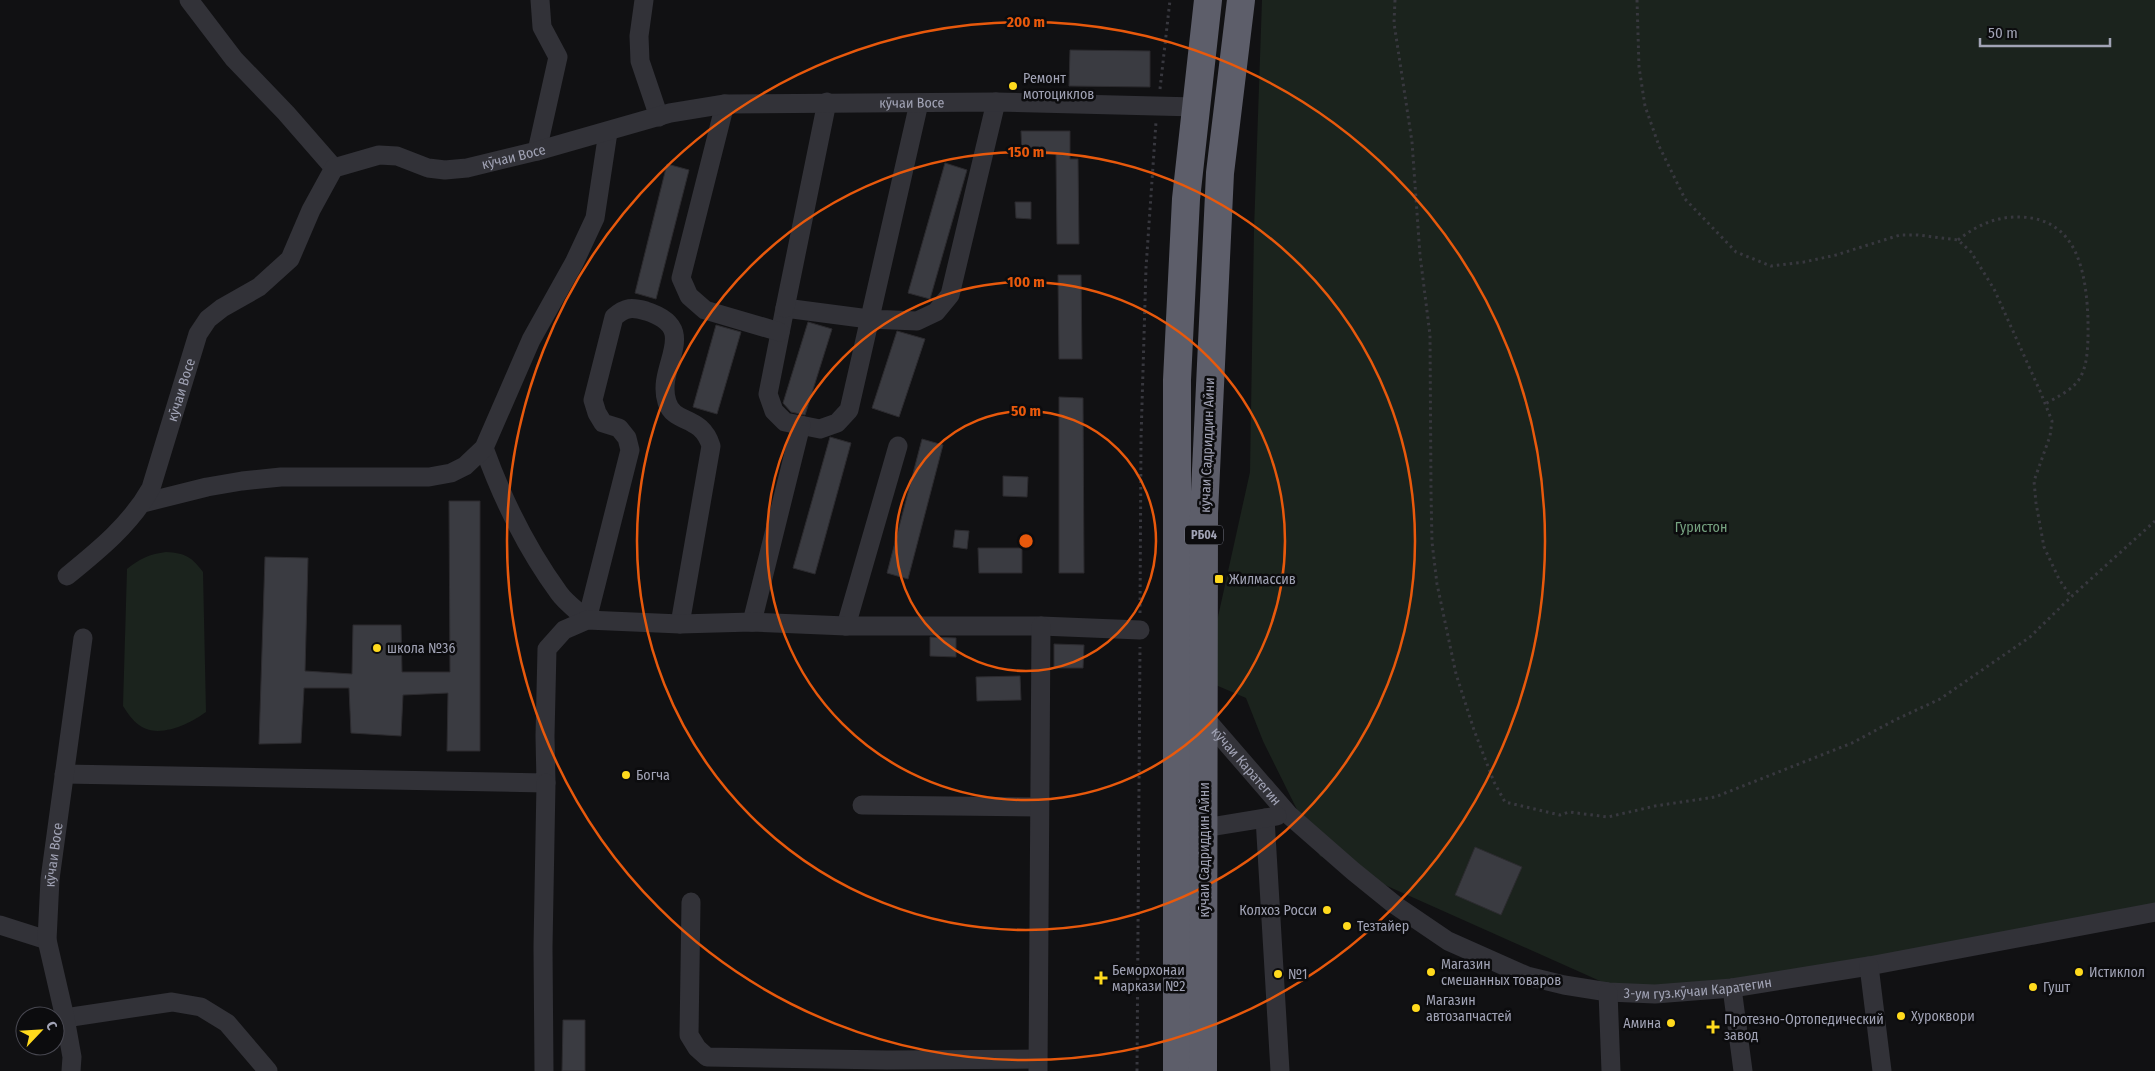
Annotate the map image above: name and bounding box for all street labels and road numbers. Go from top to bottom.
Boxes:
street label: кӯчаи Восе [879,94,945,112]
street label: кӯчаи Восе [480,141,548,173]
street label: кӯчаи Восе [164,356,199,424]
street label: кӯчаи Садриддин Айни [1197,377,1218,513]
road number: РБ04 [1185,526,1223,544]
street label: кӯчаи Каратегин [1208,724,1285,809]
street label: кӯчаи Садриддин Айни [1196,782,1213,918]
street label: кӯчаи Восе [42,822,67,888]
street label: 3-ум гуз.кӯчаи Каратегин [1623,974,1773,1003]

